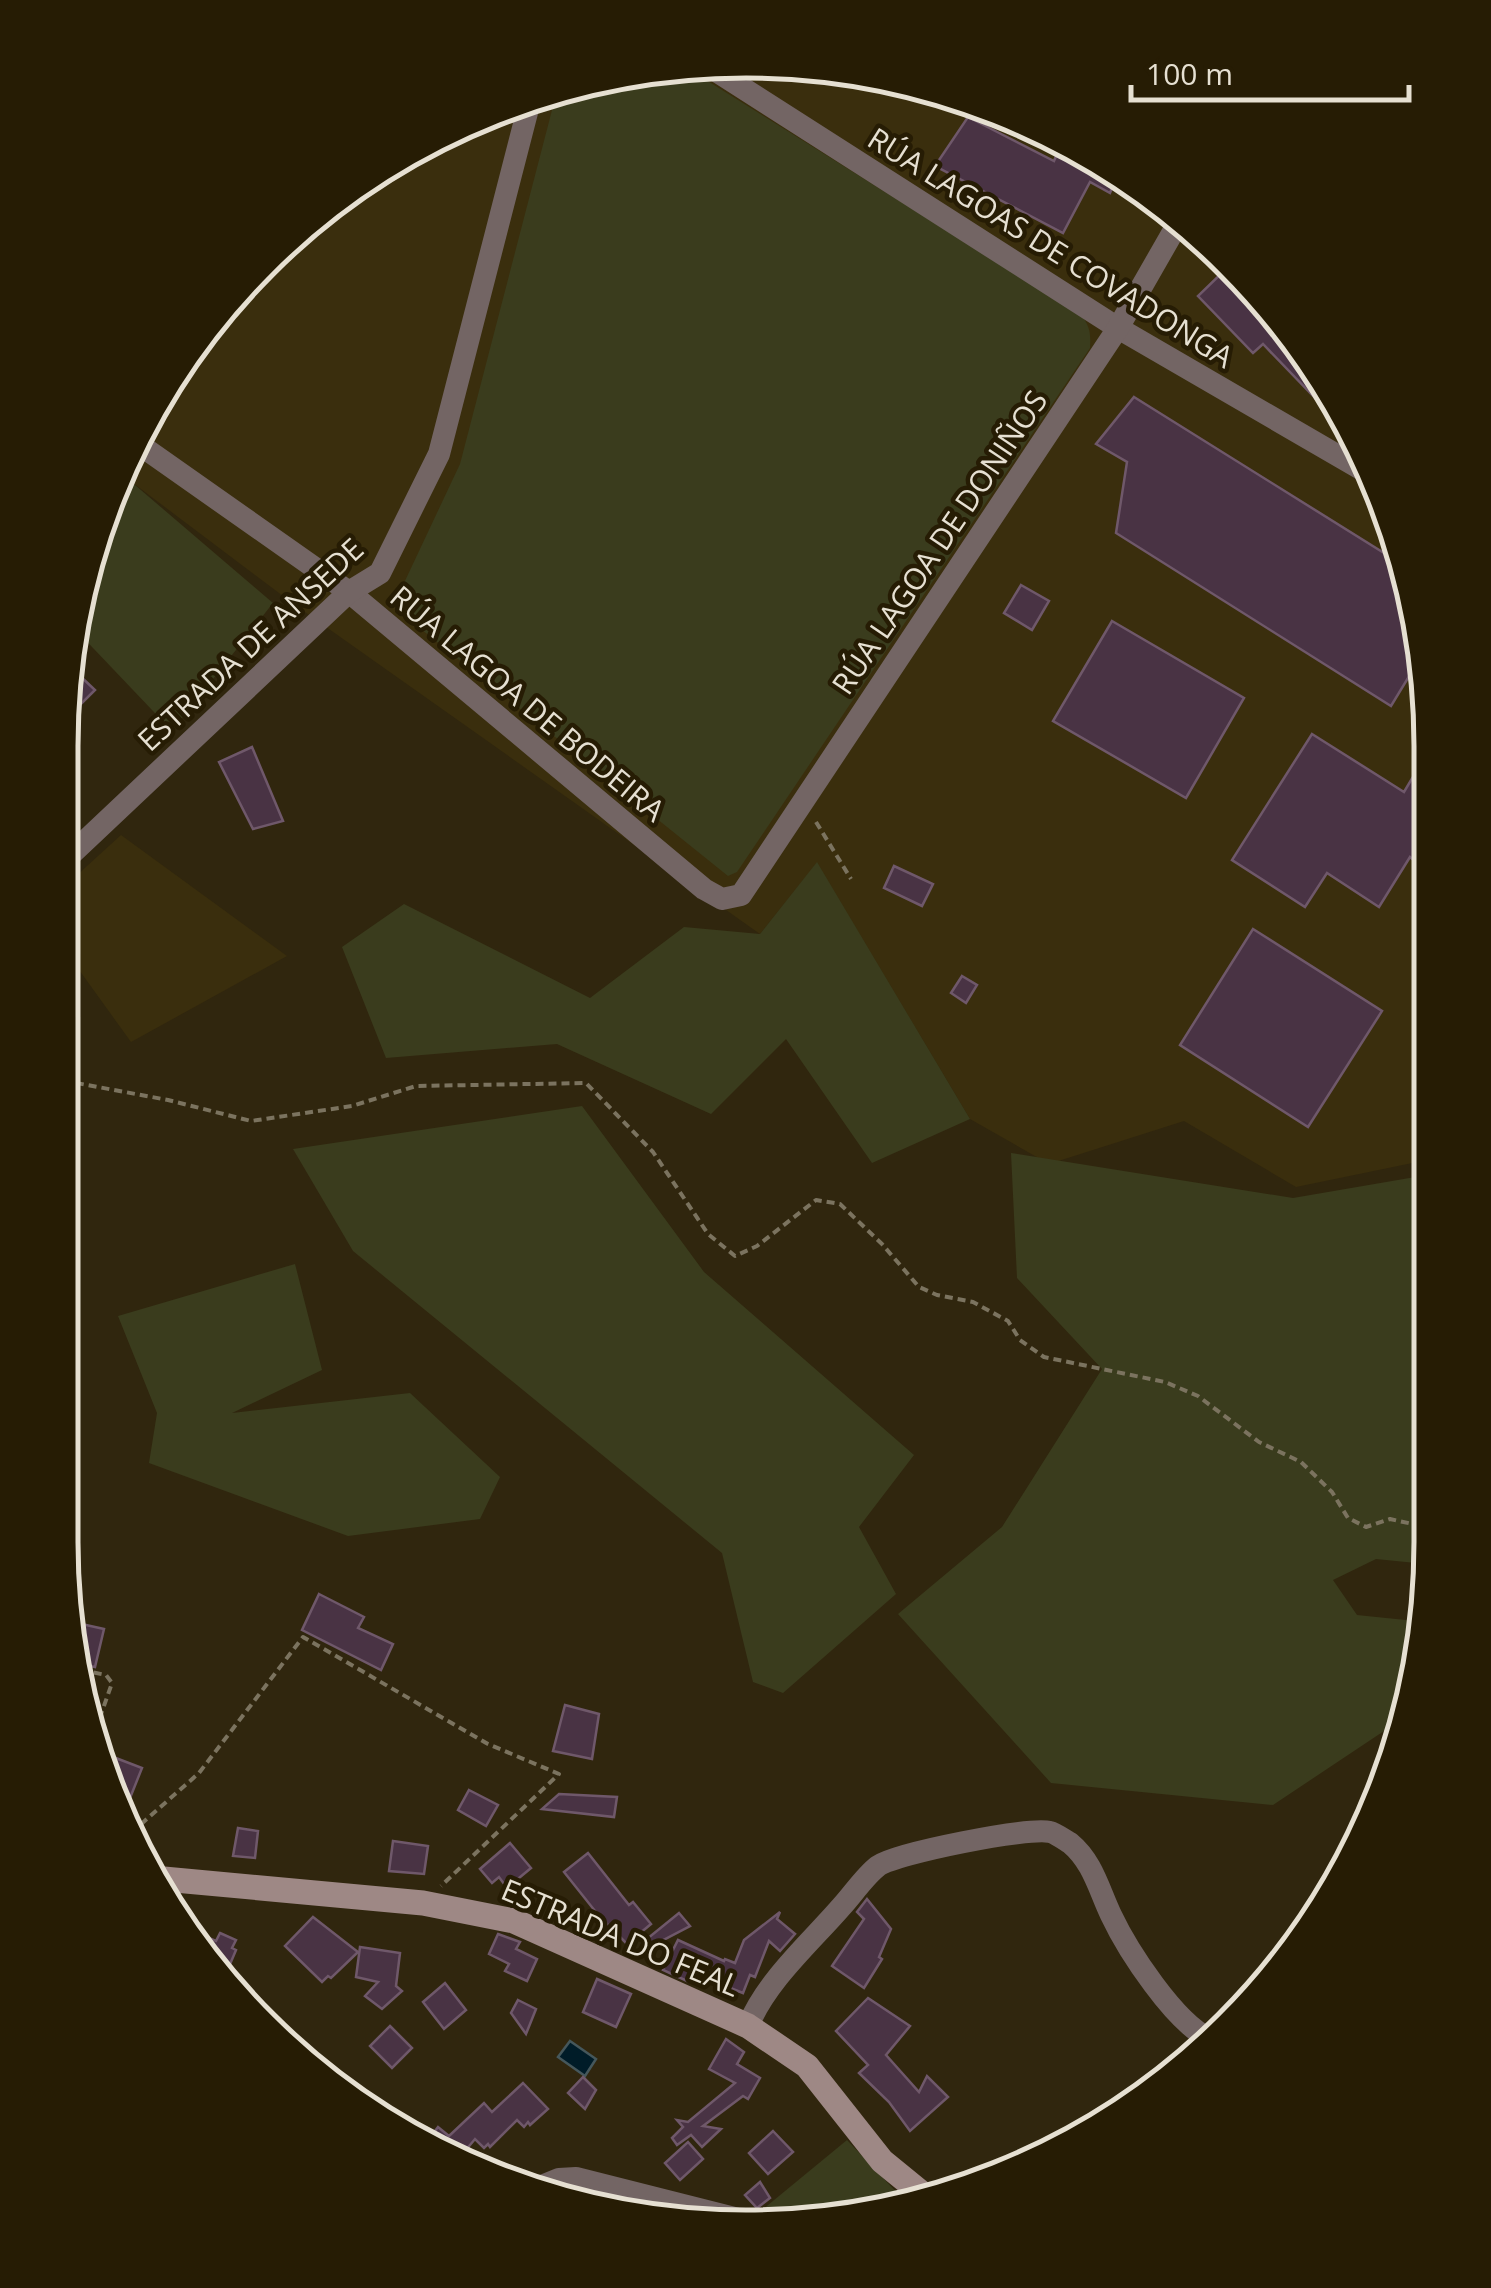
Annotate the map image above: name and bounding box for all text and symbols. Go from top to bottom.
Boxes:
scale bar [1131,40,1408,102]
text: 100 m [1146,53,1233,94]
street label: RÚA LAGOAS DE COVADONGA [860,117,1242,377]
street label: RÚA LAGOA DE DONIÑOS [822,382,1056,702]
street label: ESTRADA DE ANSEDE [128,528,372,760]
street label: RÚA LAGOA DE BODEIRA [382,576,674,830]
street label: ESTRADA DO FEAL [495,1868,747,2006]

